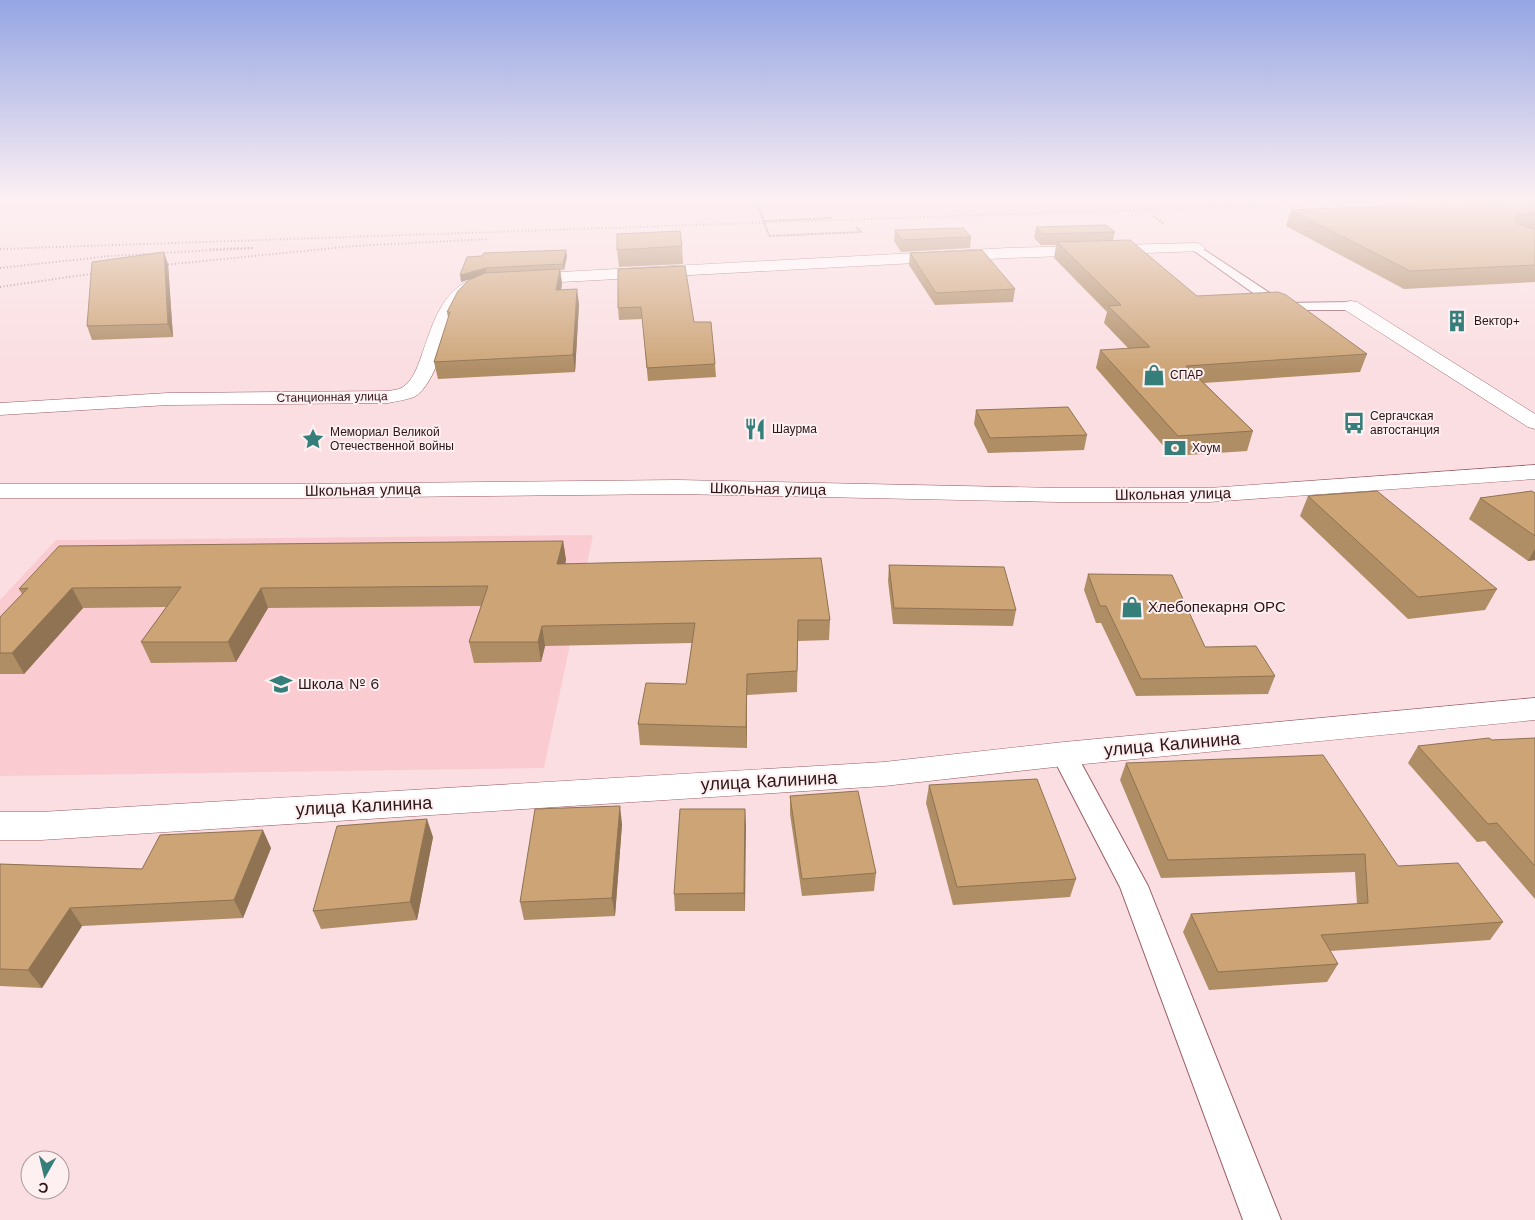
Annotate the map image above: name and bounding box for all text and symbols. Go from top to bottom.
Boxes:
building icon: Вектор+ [1444,308,1470,334]
place label: Вектор+ [1474,314,1520,328]
shop icon: СПАР [1141,362,1167,388]
place label: СПАР [1170,368,1203,382]
street label: Станционная улица [276,389,388,405]
place label: Сергачская автостанция [1370,409,1440,437]
bus stop icon: Сергачская автостанция [1341,410,1367,436]
restaurant icon: Шаурма [742,416,768,442]
place label: Шаурма [772,422,817,436]
place label: Мемориал Великой Отечественной войны [330,425,454,453]
place icon: Мемориал Великой Отечественной войны [300,426,326,452]
bank icon: Хоум [1162,435,1188,461]
place label: Хоум [1192,441,1221,455]
street label: Школьная улица [710,479,827,499]
street label: Школьная улица [305,480,422,500]
street label: Школьная улица [1115,484,1232,504]
shop icon: Хлебопекарня ОРС [1119,594,1145,620]
place label: Хлебопекарня ОРС [1148,598,1286,616]
school or university icon: Школа № 6 [268,671,294,697]
place label: Школа № 6 [298,675,379,693]
street label: улица Калинина [1103,727,1242,760]
street label: улица Калинина [700,766,839,795]
street label: улица Калинина [295,791,434,820]
north arrow [20,1150,70,1200]
text: С [37,1179,49,1197]

